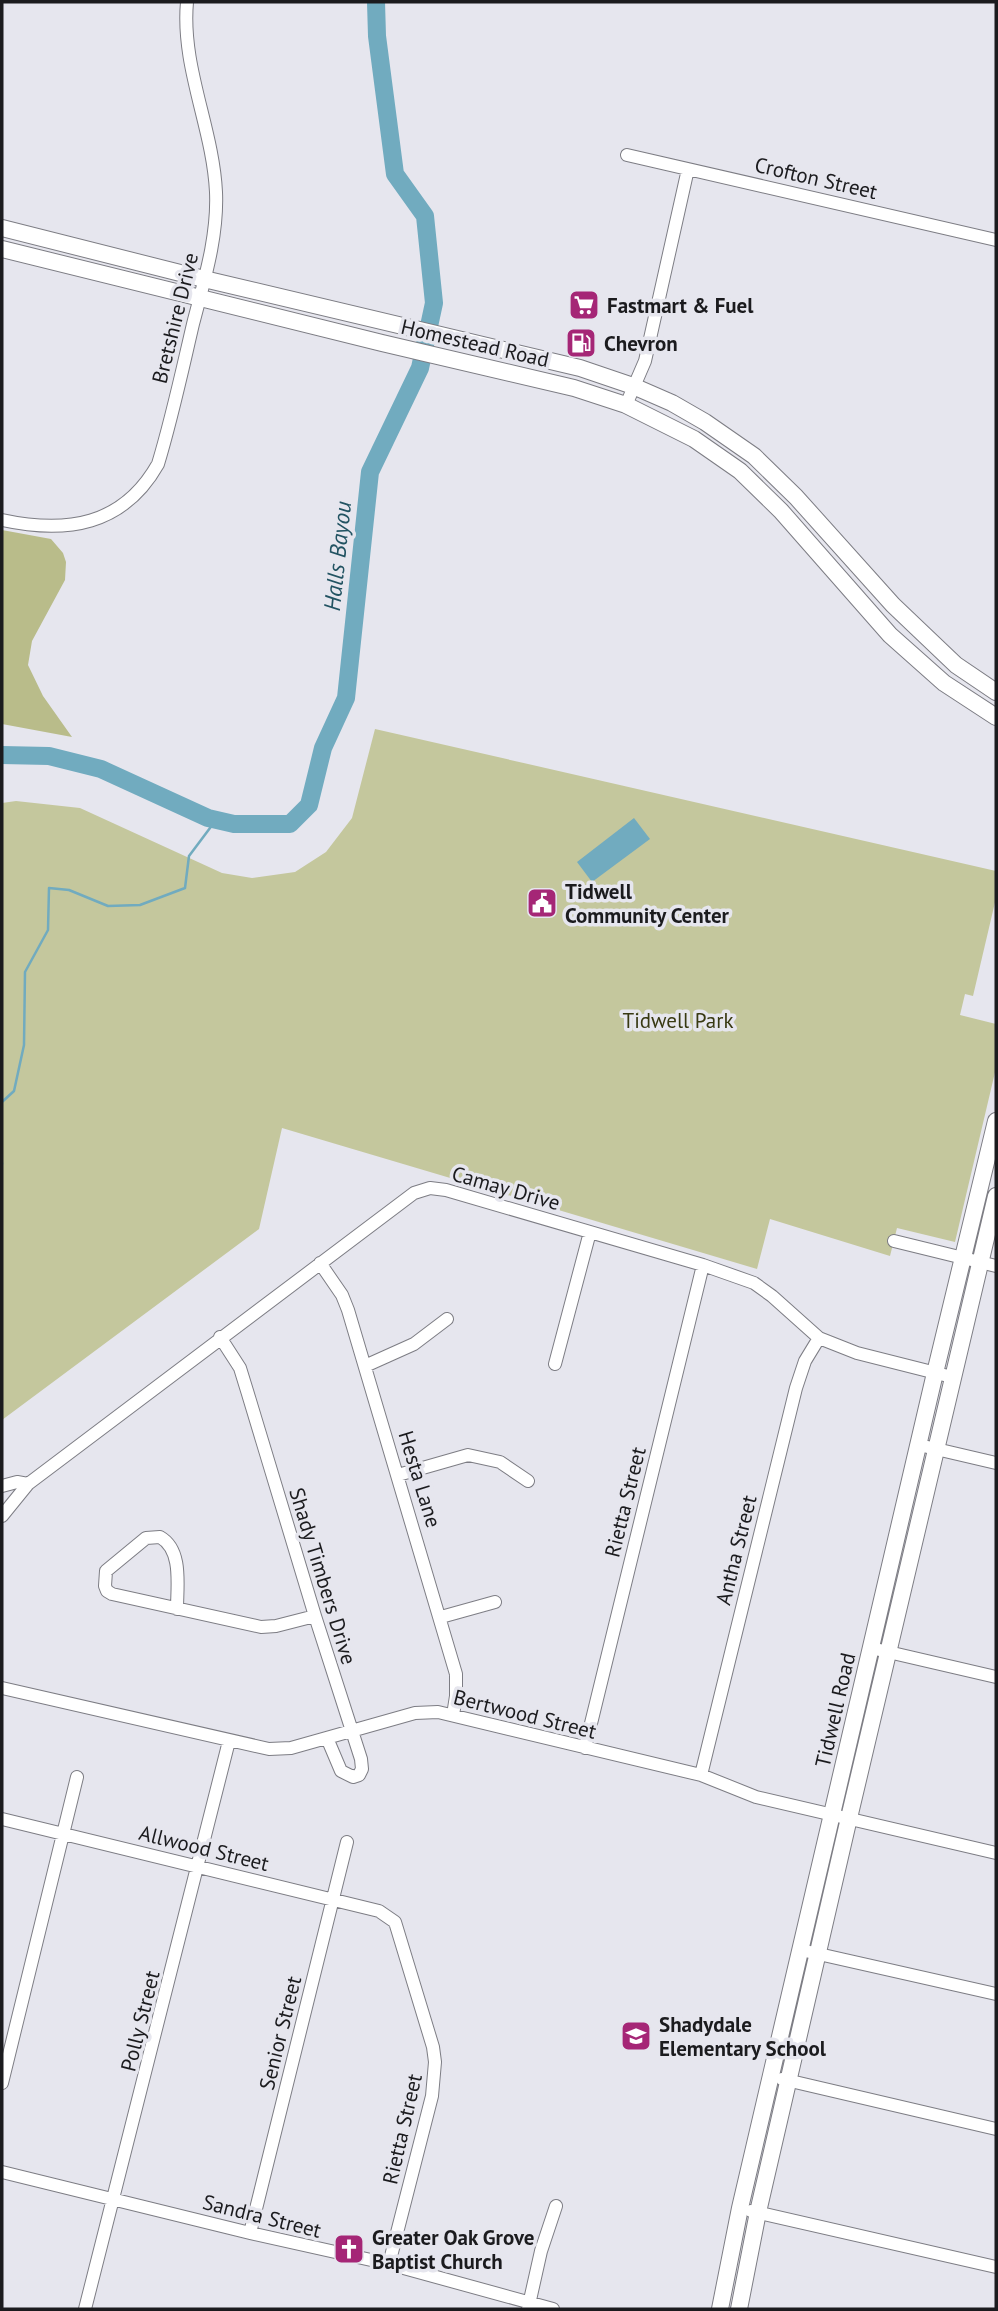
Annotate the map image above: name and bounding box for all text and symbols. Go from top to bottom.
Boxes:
street label: Crofton Street [752,151,880,205]
street label: Bretshire Drive [146,250,204,386]
supermarket icon: Fastmart & Fuel [567,288,601,322]
place label: Fastmart & Fuel [607,292,754,319]
street label: Homestead Road [398,313,552,373]
fuel station icon: Chevron [564,326,598,360]
place label: Chevron [604,330,678,357]
water label: Halls Bayou [317,499,357,612]
place label: Tidwell Community Center [565,878,730,929]
public building icon: Tidwell Community Center [525,886,559,920]
park label: Tidwell Park [623,1007,733,1034]
street label: Camay Drive [449,1160,563,1216]
street label: Hesta Lane [393,1427,447,1531]
street label: Rietta Street [598,1444,652,1560]
street label: Shady Timbers Drive [283,1484,363,1668]
street label: Antha Street [709,1492,763,1608]
street label: Tidwell Road [809,1650,861,1770]
street label: Bertwood Street [451,1683,599,1745]
street label: Allwood Street [136,1819,272,1877]
street label: Polly Street [114,1968,166,2074]
street label: Senior Street [253,1973,307,2093]
place label: Shadydale Elementary School [659,2011,827,2062]
school or university icon: Shadydale Elementary School [619,2019,653,2053]
street label: Rietta Street [376,2071,428,2187]
street label: Sandra Street [200,2188,324,2244]
place label: Greater Oak Grove Baptist Church [372,2224,534,2275]
church icon: Greater Oak Grove Baptist Church [332,2232,366,2266]

